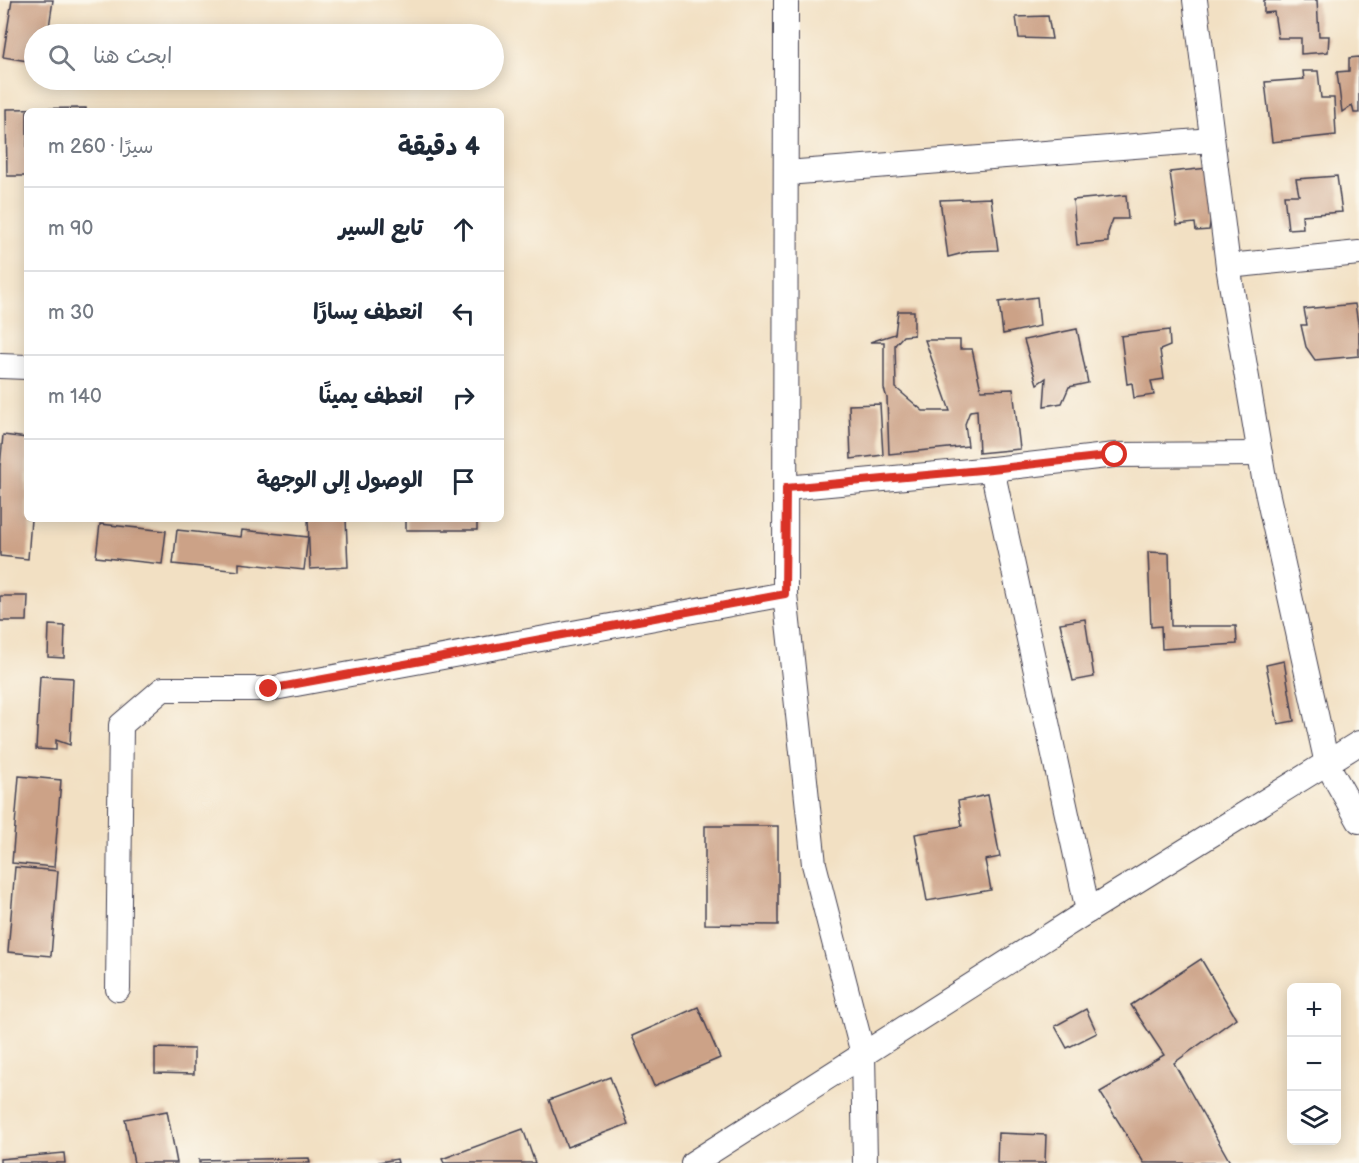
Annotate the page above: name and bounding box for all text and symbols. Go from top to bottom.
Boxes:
search box [24,24,504,90]
icon: search [45,41,78,74]
text: ابحث هنا [93,43,173,70]
text: 4 دقيقة [398,132,480,163]
text: سيرًا · 260 m [48,135,154,159]
icon: ahead [447,213,480,246]
text: تابع السير [339,215,423,242]
text: 90 m [48,217,93,241]
icon: left [447,297,480,330]
text: انعطف يسارًا [313,299,423,326]
text: 30 m [48,301,94,325]
icon: right [447,381,480,414]
text: انعطف يمينًا [319,383,423,410]
text: 140 m [48,385,102,409]
route start [1101,441,1127,467]
icon: arrive [447,465,480,498]
text: الوصول إلى الوجهة [256,467,423,494]
route end [255,675,281,701]
map controls [1287,983,1341,1145]
button: + [1287,983,1341,1037]
button: − [1287,1037,1341,1091]
button: layers [1287,1091,1341,1145]

